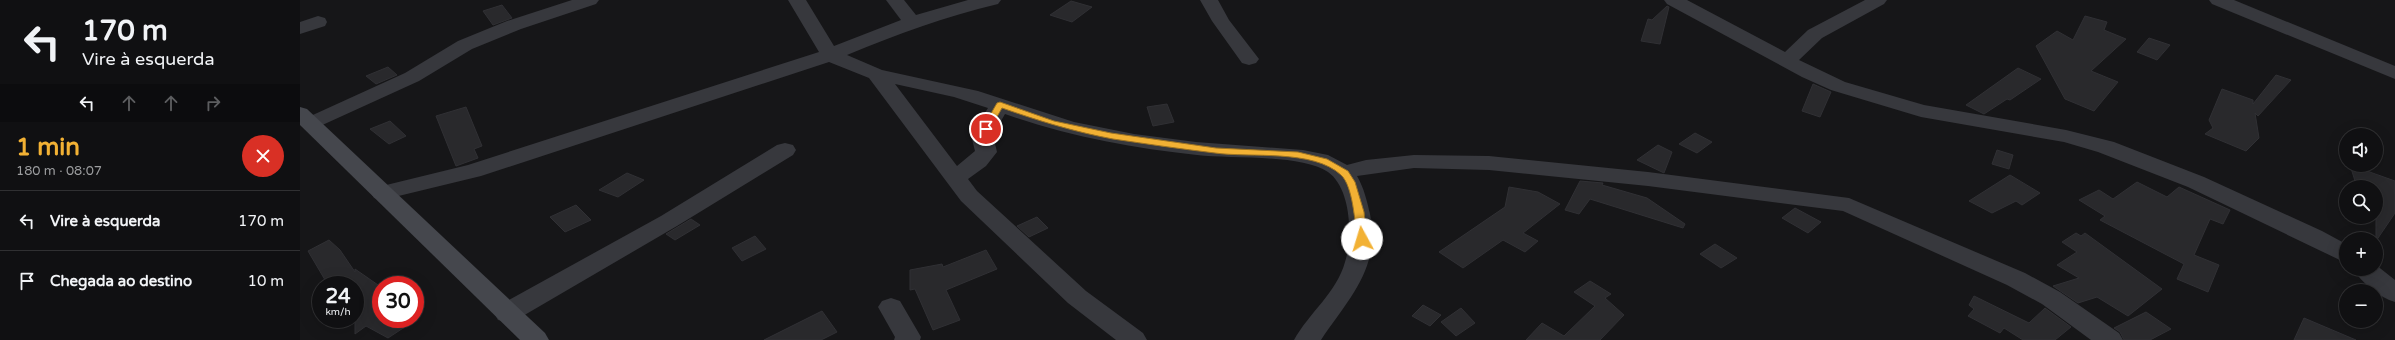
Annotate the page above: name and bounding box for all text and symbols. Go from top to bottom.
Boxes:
text: 170 m [82,14,168,48]
icon: left [16,16,68,68]
text: Vire à esquerda [82,48,215,70]
icon: left [76,92,98,114]
icon: ahead [118,92,140,114]
icon: ahead [160,92,182,114]
icon: right [202,92,224,114]
pin [969,112,1003,146]
icon: arrive [975,118,997,140]
map controls [2339,128,2383,328]
button: sound [2339,128,2383,172]
text: 1 min [16,133,80,162]
button: close [242,135,284,177]
text: 180 m · 08:07 [16,163,102,179]
button: search [2339,180,2383,224]
icon: left [16,210,38,232]
text: Vire à esquerda [50,212,160,230]
text: 170 m [238,212,284,230]
position arrow [1341,218,1383,260]
button: + [2339,232,2383,276]
icon: arrive [16,270,38,292]
text: Chegada ao destino [50,272,192,290]
text: 10 m [247,272,284,290]
speed limit sign: 30 [372,276,424,328]
button: − [2339,284,2383,328]
text: 24 [325,285,351,309]
text: km/h [325,306,351,318]

